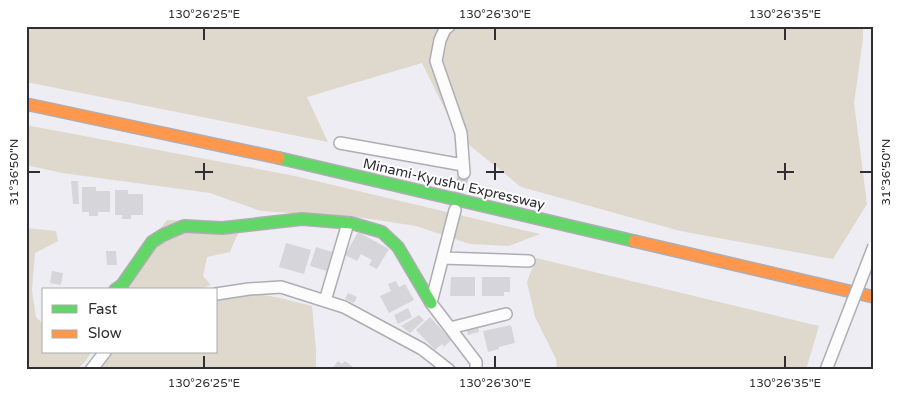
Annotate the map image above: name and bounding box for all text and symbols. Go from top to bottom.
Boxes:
text: 130°26'25"E [168,7,241,21]
text: 130°26'30"E [459,7,532,21]
text: 130°26'35"E [749,7,822,21]
text: 31°36'50"N [7,139,21,206]
text: 31°36'50"N [879,139,893,206]
street label: Minami-Kyushu Expressway [361,155,547,213]
legend [42,288,218,354]
text: Fast [88,300,118,318]
text: Slow [88,324,122,342]
text: 130°26'25"E [168,376,241,390]
text: 130°26'30"E [459,376,532,390]
text: 130°26'35"E [749,376,822,390]

